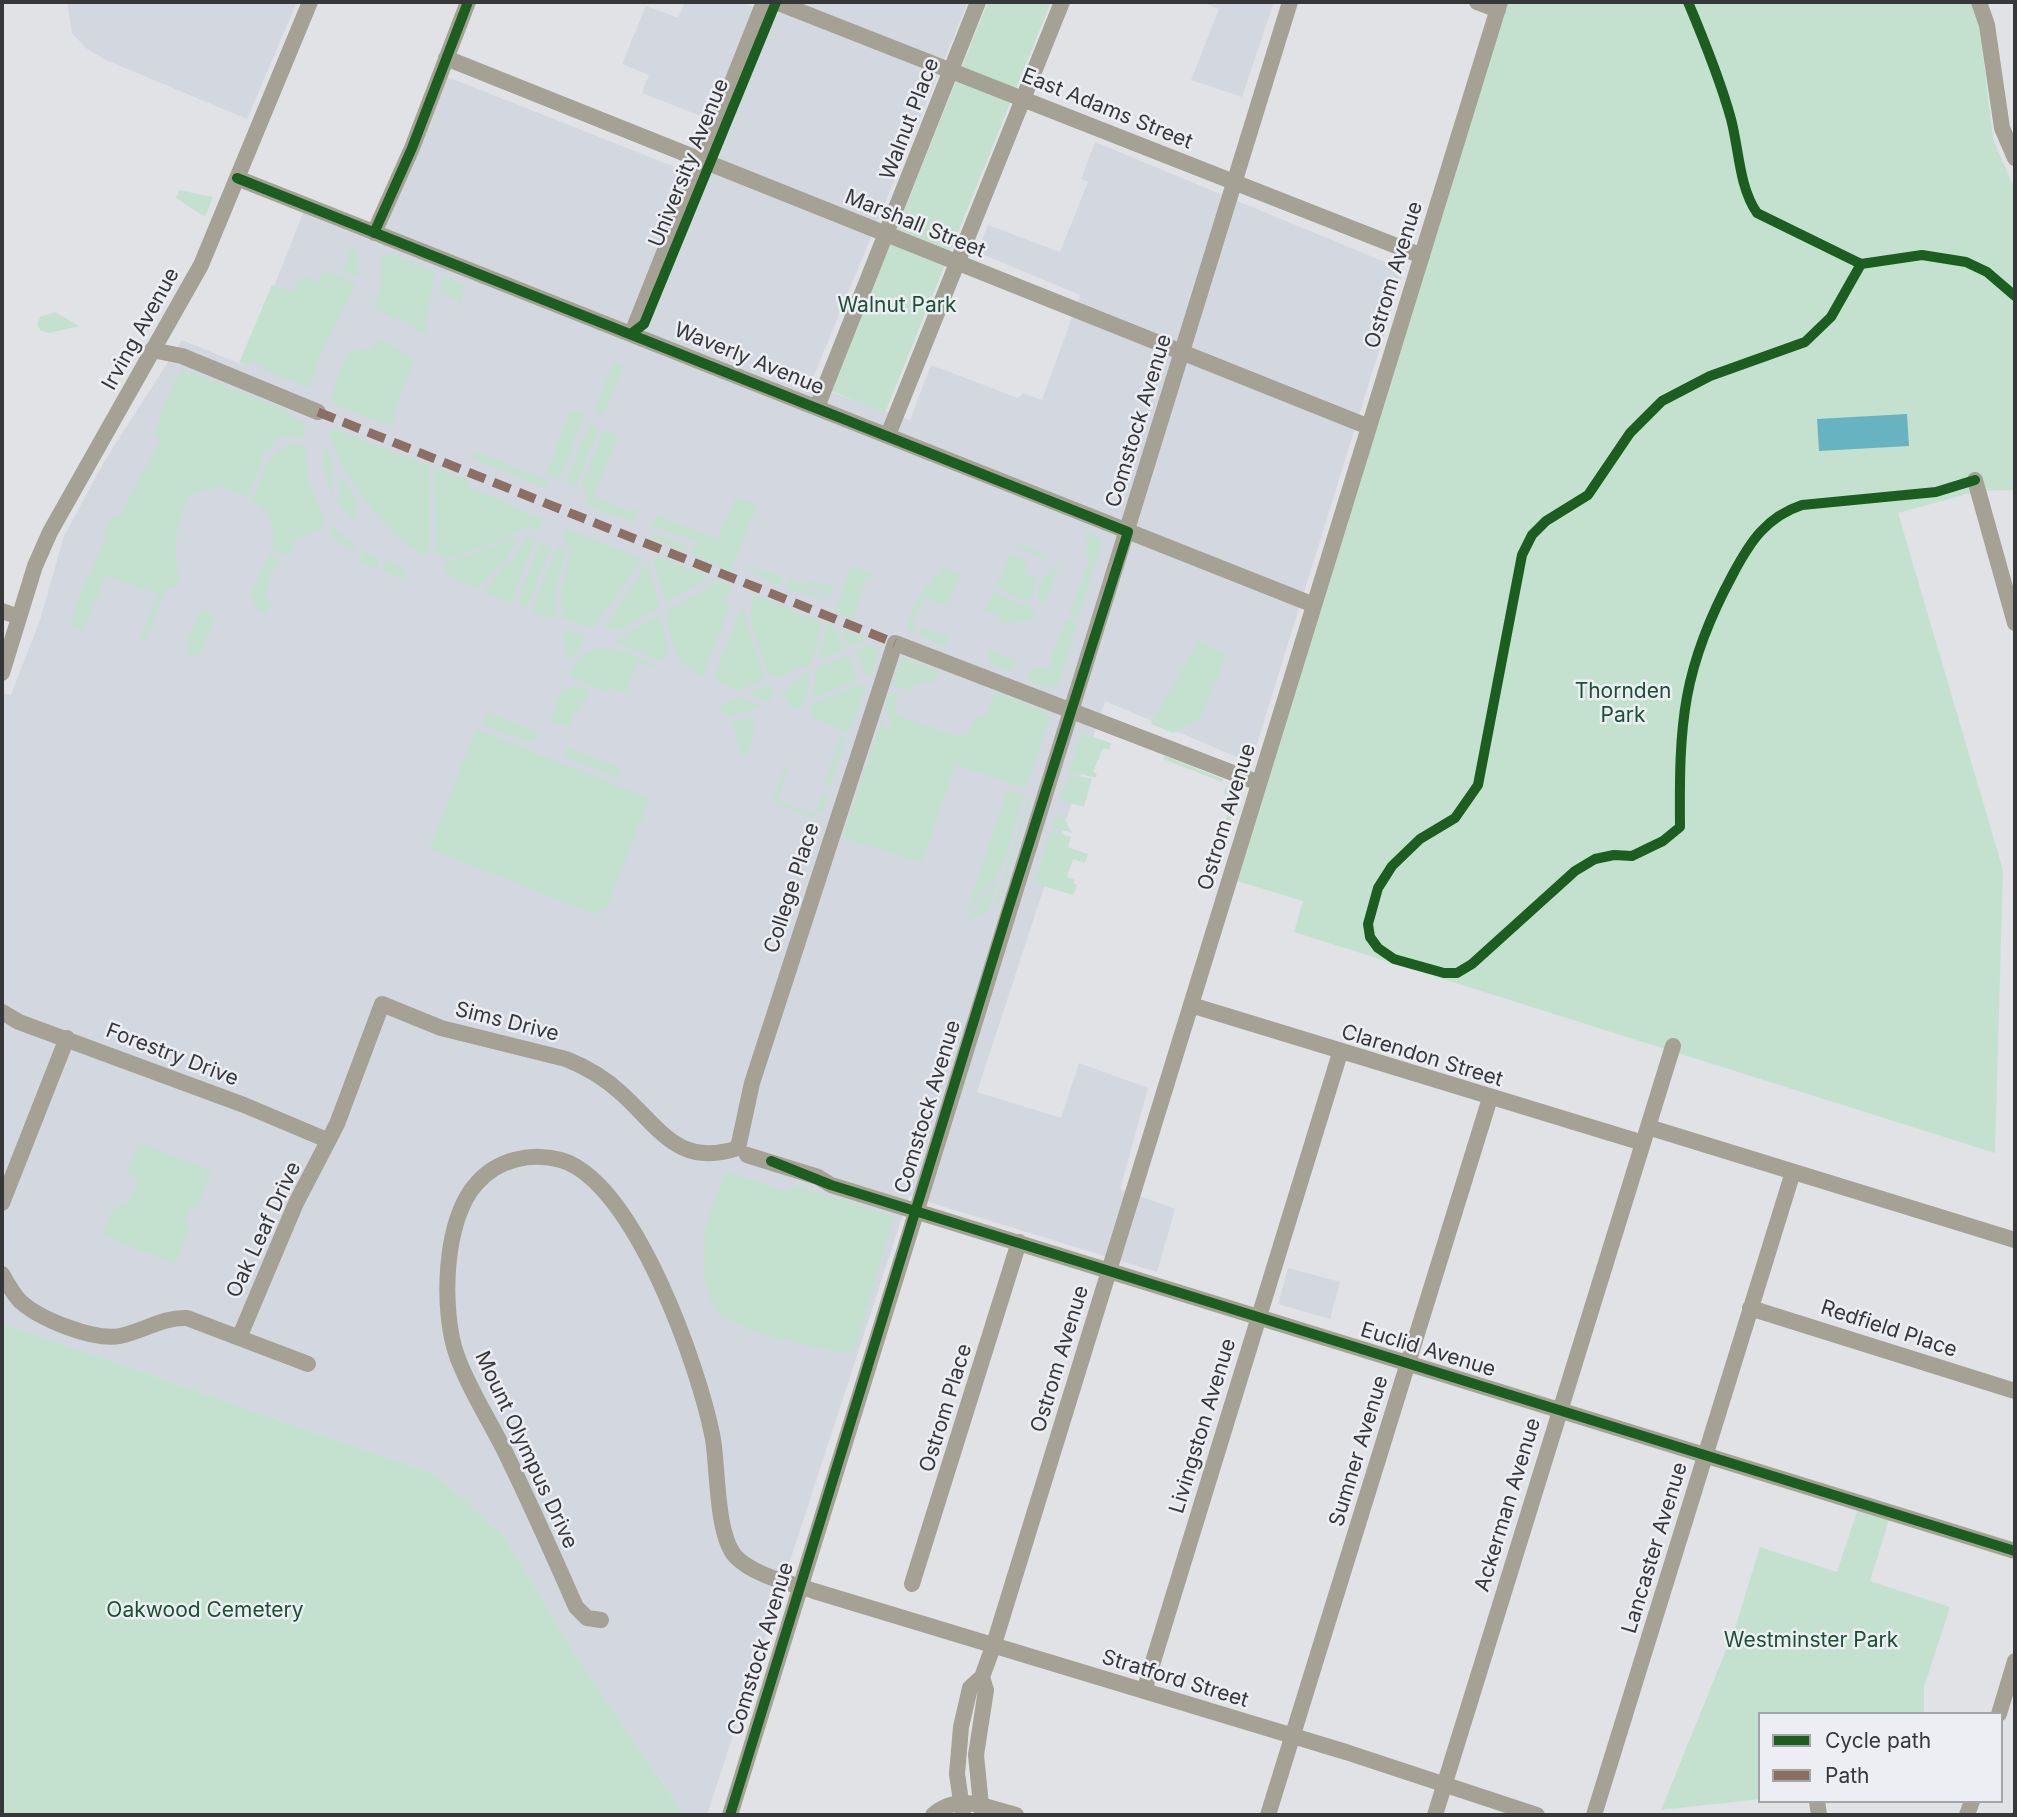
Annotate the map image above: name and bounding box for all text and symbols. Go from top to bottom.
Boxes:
street label: Walnut Place [875,54,945,184]
street label: East Adams Street [1018,63,1196,155]
street label: University Avenue [644,75,734,251]
street label: Marshall Street [841,184,989,264]
street label: Ostrom Avenue [1360,199,1428,351]
street label: Irving Avenue [97,264,185,394]
park label: Walnut Park [837,293,957,319]
street label: Waverly Avenue [670,317,828,401]
street label: Comstock Avenue [1101,331,1177,511]
park label: Thornden Park [1575,679,1671,729]
street label: Ostrom Avenue [1193,741,1261,893]
street label: College Place [759,819,825,957]
street label: Sims Drive [452,997,562,1047]
street label: Comstock Avenue [890,1017,966,1197]
street label: Forestry Drive [102,1018,242,1092]
street label: Clarendon Street [1338,1019,1506,1093]
street label: Oak Leaf Drive [221,1158,307,1302]
street label: Ostrom Avenue [1026,1283,1094,1435]
street label: Redfield Place [1818,1295,1960,1363]
street label: Euclid Avenue [1357,1318,1499,1382]
street label: Livingston Avenue [1164,1336,1242,1516]
street label: Ostrom Place [915,1341,977,1475]
street label: Mount Olympus Drive [469,1347,583,1553]
street label: Sumner Avenue [1324,1372,1394,1530]
street label: Ackerman Avenue [1470,1415,1546,1595]
street label: Lancaster Avenue [1617,1459,1693,1637]
street label: Comstock Avenue [723,1559,799,1739]
park label: Oakwood Cemetery [106,1598,304,1624]
park label: Westminster Park [1724,1628,1898,1654]
street label: Stratford Street [1099,1645,1251,1713]
legend [1758,1712,2003,1803]
text: Cycle path [1825,1728,1931,1753]
text: Path [1825,1763,1870,1788]

